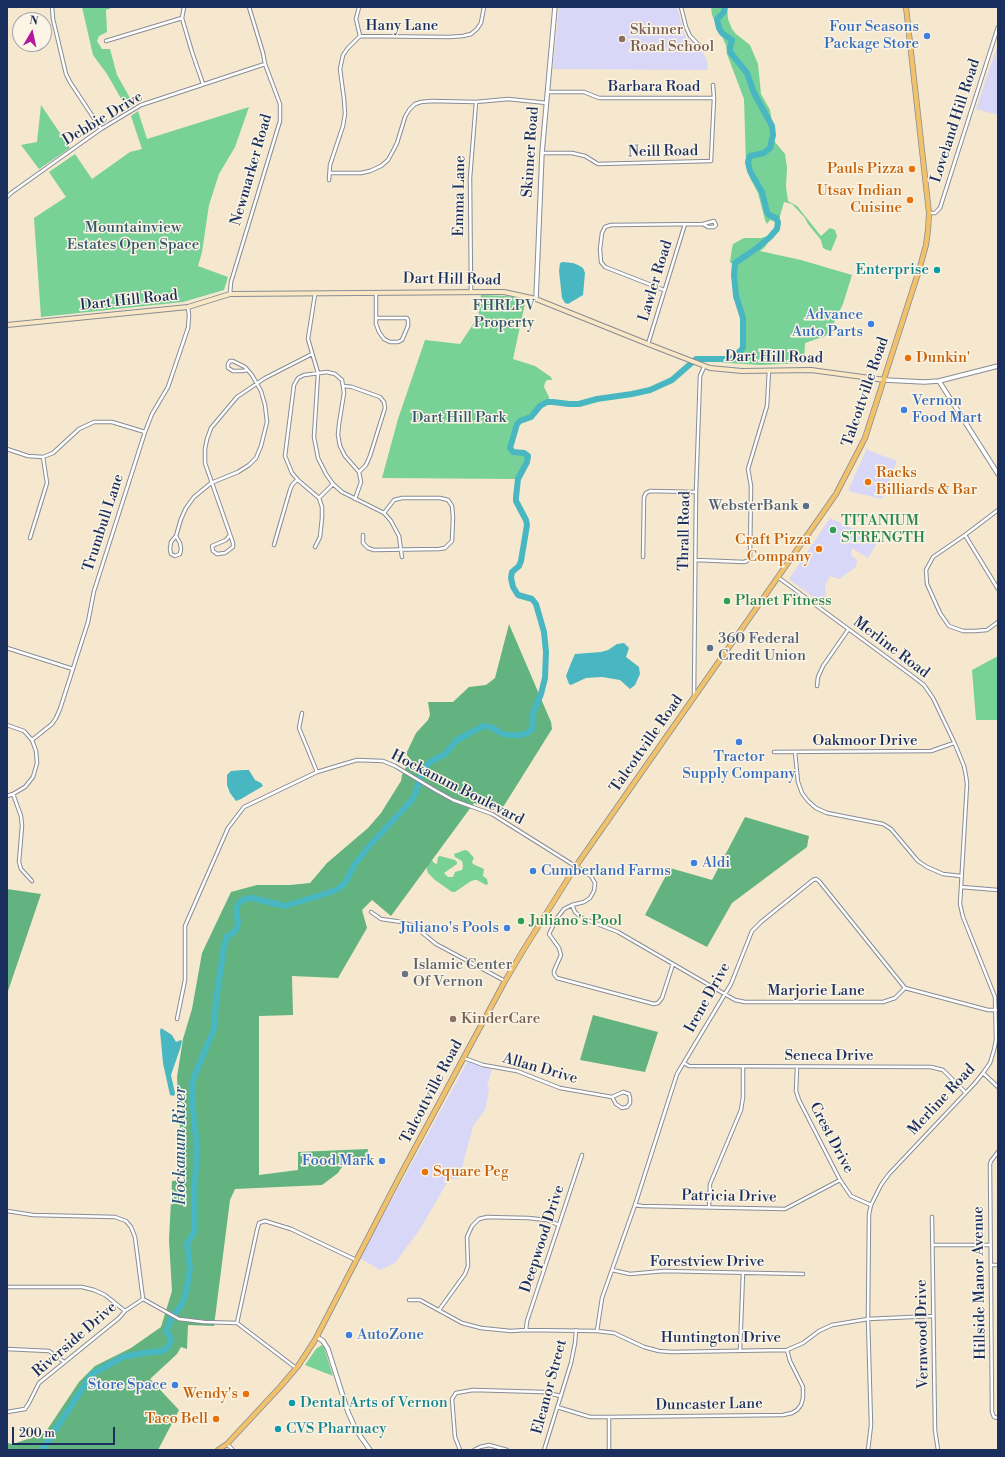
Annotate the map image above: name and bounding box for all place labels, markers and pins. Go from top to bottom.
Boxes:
place label: Four Seasons Package Store [824,18,919,53]
place label: Skinner Road School [630,21,714,56]
marker: Four Seasons Package Store [922,31,932,41]
marker: Skinner Road School [617,34,627,44]
place label: Pauls Pizza [827,160,904,178]
marker: Pauls Pizza [907,164,917,174]
place label: Utsav Indian Cuisine [817,182,902,217]
marker: Utsav Indian Cuisine [905,195,915,205]
place label: Enterprise [855,261,929,279]
marker: Enterprise [932,265,942,275]
place label: Advance Auto Parts [792,306,863,341]
marker: Advance Auto Parts [866,319,876,329]
place label: Dunkin' [916,349,970,367]
marker: Dunkin' [903,353,913,363]
place label: Vernon Food Mart [912,392,982,427]
marker: Vernon Food Mart [899,405,909,415]
place label: Racks Billiards & Bar [876,464,977,499]
marker: Racks Billiards & Bar [863,477,873,487]
place label: WebsterBank [708,497,798,515]
marker: WebsterBank [801,501,811,511]
place label: TITANIUM STRENGTH [841,512,925,547]
marker: TITANIUM STRENGTH [828,525,838,535]
place label: Craft Pizza Company [735,531,811,566]
marker: Craft Pizza Company [814,544,824,554]
place label: Planet Fitness [735,592,832,610]
marker: Planet Fitness [722,596,732,606]
place label: 360 Federal Credit Union [718,630,806,665]
marker: 360 Federal Credit Union [705,643,715,653]
marker: Tractor Supply Company [734,737,744,747]
place label: Tractor Supply Company [682,748,796,783]
place label: Aldi [702,854,730,872]
marker: Aldi [689,858,699,868]
place label: Cumberland Farms [541,862,671,880]
marker: Cumberland Farms [528,866,538,876]
place label: Juliano's Pool [529,912,622,930]
marker: Juliano's Pool [516,916,526,926]
place label: Juliano's Pools [400,919,499,937]
marker: Juliano's Pools [502,923,512,933]
place label: Islamic Center Of Vernon [413,956,512,991]
marker: Islamic Center Of Vernon [400,969,410,979]
place label: KinderCare [461,1010,540,1028]
marker: KinderCare [448,1014,458,1024]
place label: Food Mark [302,1152,374,1170]
marker: Food Mark [377,1156,387,1166]
place label: Square Peg [433,1163,509,1181]
marker: Square Peg [420,1167,430,1177]
place label: AutoZone [357,1326,424,1344]
marker: AutoZone [344,1330,354,1340]
place label: Store Space [88,1376,167,1394]
marker: Store Space [170,1380,180,1390]
place label: Wendy's [183,1385,238,1403]
marker: Wendy's [241,1389,251,1399]
place label: Dental Arts of Vernon [300,1394,448,1412]
marker: Dental Arts of Vernon [287,1398,297,1408]
place label: Taco Bell [145,1410,208,1428]
marker: Taco Bell [211,1414,221,1424]
place label: CVS Pharmacy [286,1420,387,1438]
marker: CVS Pharmacy [273,1424,283,1434]

